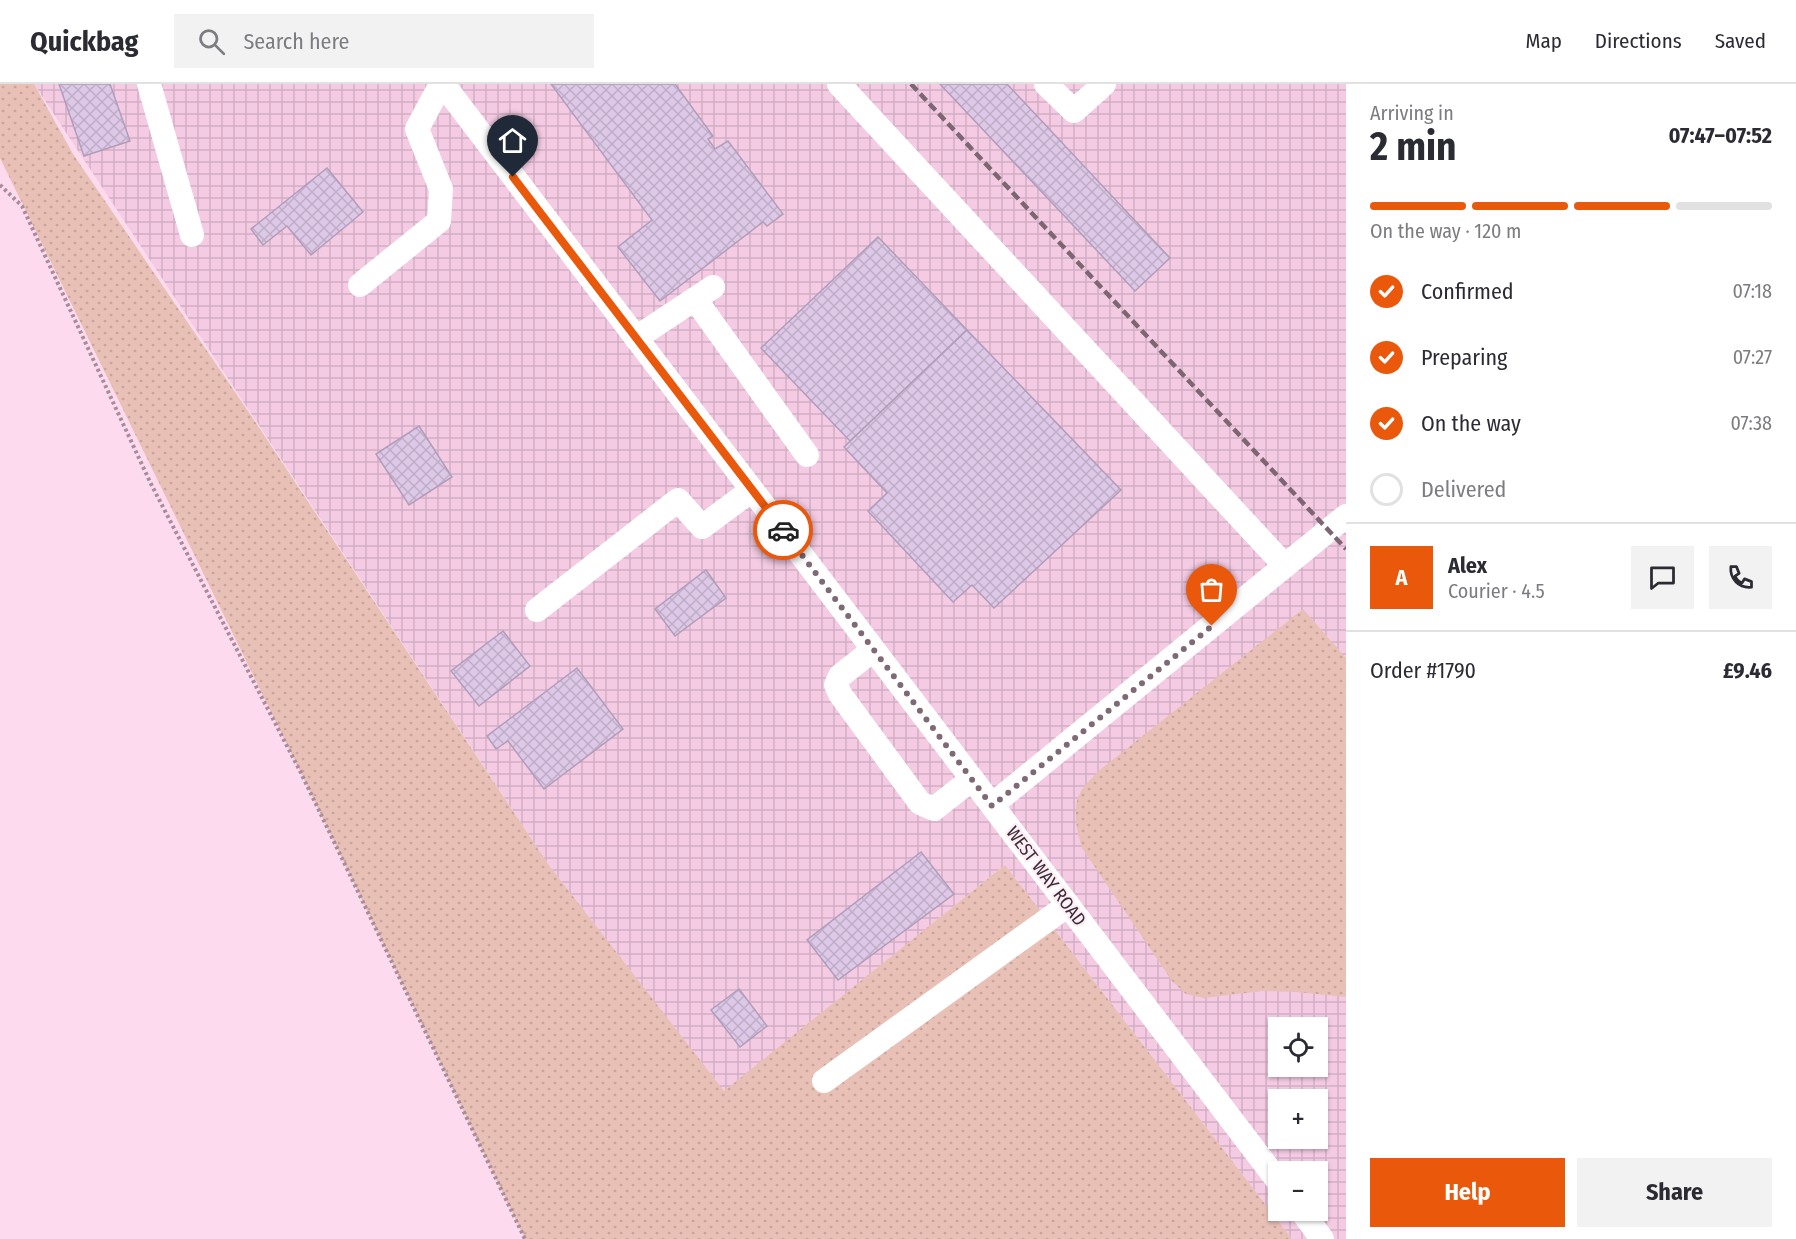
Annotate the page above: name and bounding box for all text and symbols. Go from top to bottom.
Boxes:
search box [174,14,594,68]
text: Quickbag [30,25,138,58]
icon: search [195,25,228,58]
text: Search here [243,28,349,55]
text: Map [1525,28,1562,54]
text: Directions [1595,28,1682,54]
text: Saved [1715,28,1766,54]
text: Arriving in [1370,101,1454,125]
pin [487,115,538,177]
text: 07:47–07:52 [1668,122,1772,149]
icon: home [496,124,529,157]
text: 2 min [1370,124,1456,170]
text: On the way · 120 m [1370,219,1521,243]
icon: check [1370,275,1403,308]
text: Confirmed [1421,278,1514,305]
text: 07:18 [1733,279,1772,303]
icon: check [1370,341,1403,374]
text: Preparing [1421,344,1507,371]
text: 07:27 [1733,345,1772,369]
icon: check [1370,407,1403,440]
text: On the way [1421,410,1521,437]
text: 07:38 [1730,411,1772,435]
text: Delivered [1421,476,1506,503]
courier [753,500,813,560]
icon: car [767,514,800,547]
button: chat [1631,546,1694,609]
button: phone [1709,546,1772,609]
text: Alex [1448,552,1487,579]
pin [1186,564,1237,626]
text: A [1396,564,1407,591]
icon: bag [1195,573,1228,606]
text: Courier · 4.5 [1448,579,1545,603]
text: Order #1790 [1370,657,1476,684]
text: £9.46 [1723,657,1772,684]
street label: WEST WAY ROAD [1001,822,1091,930]
map controls [1268,1017,1328,1221]
button: locate [1268,1017,1328,1077]
button: + [1268,1089,1328,1149]
button: Help [1370,1158,1565,1227]
button: Share [1577,1158,1772,1227]
button: − [1268,1161,1328,1221]

